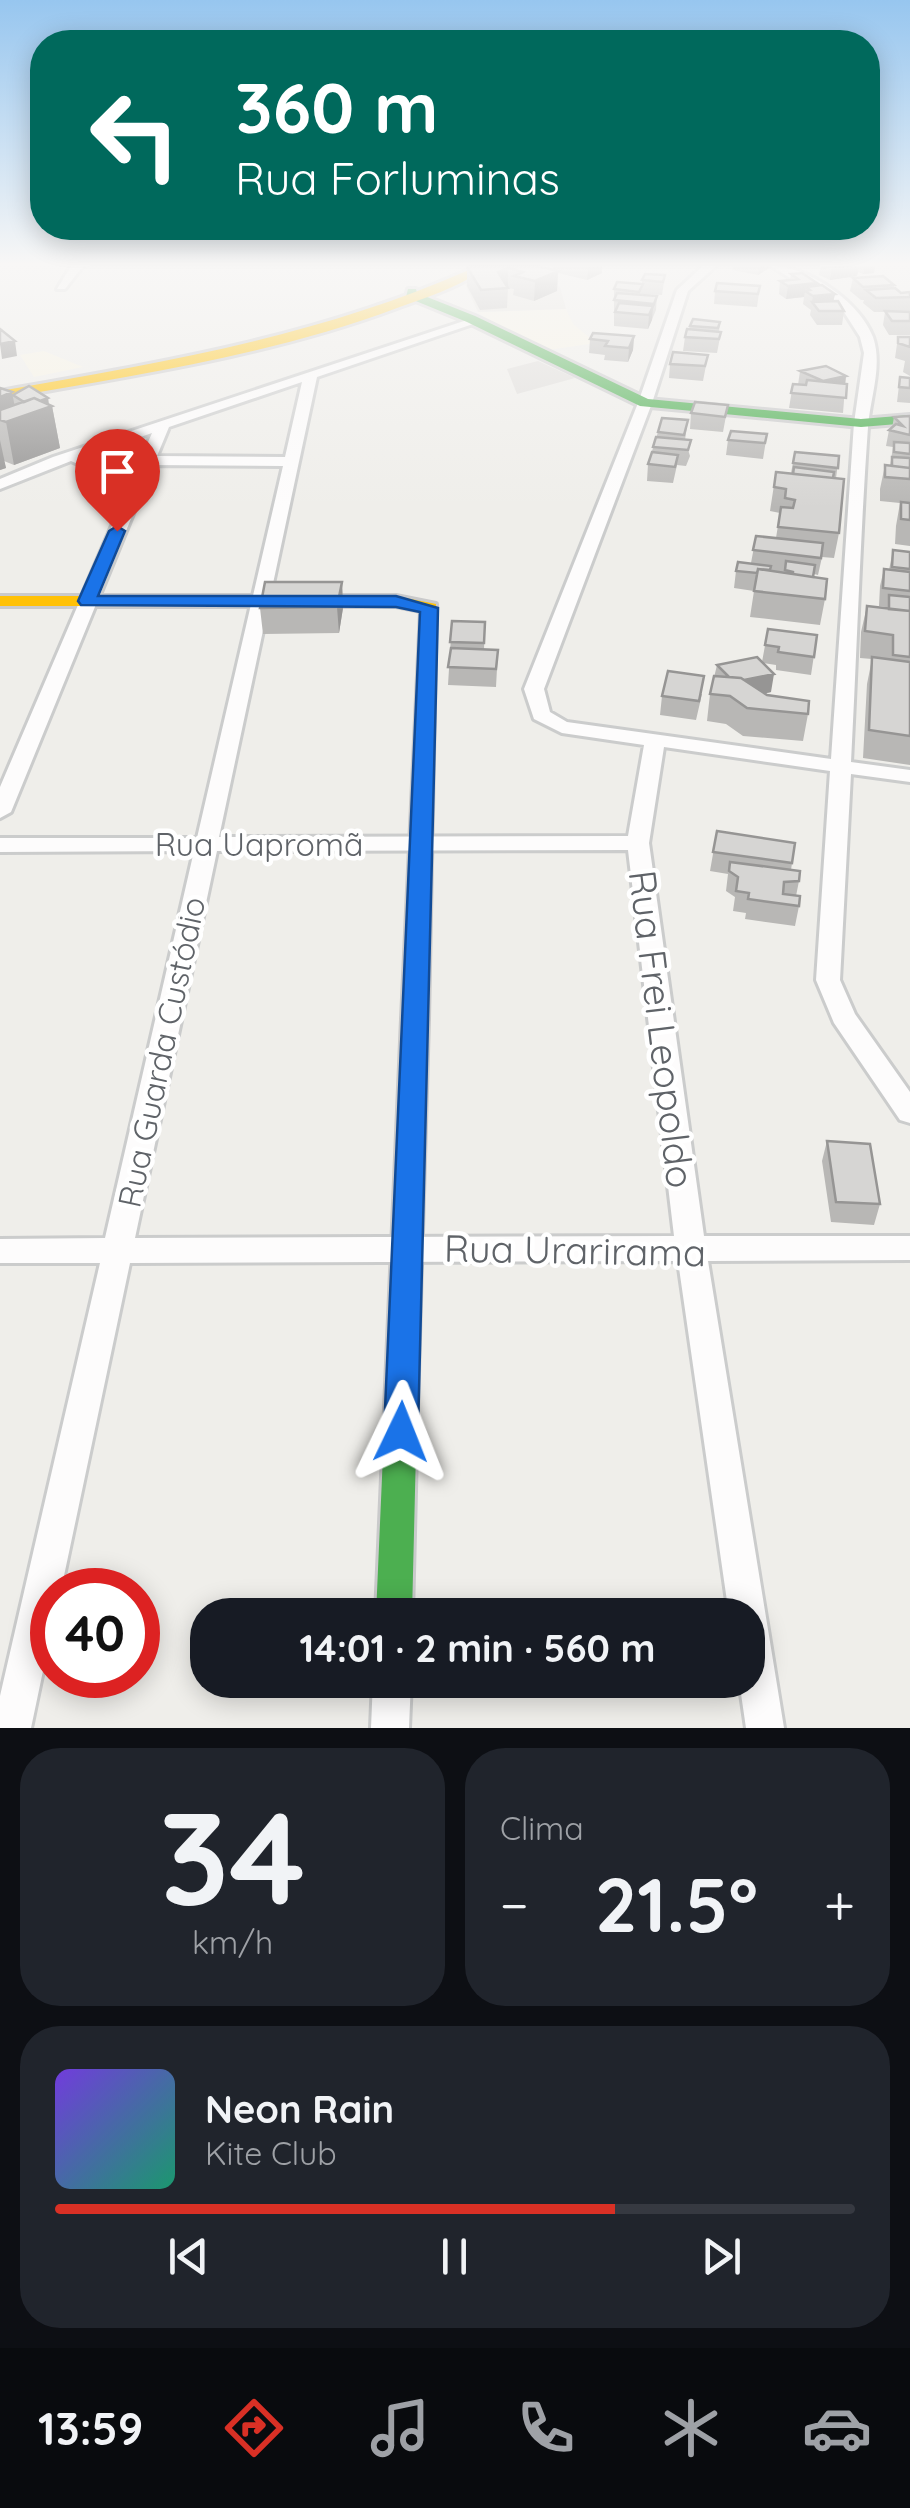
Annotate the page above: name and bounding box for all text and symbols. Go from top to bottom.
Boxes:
text: 360 m [235,63,438,151]
icon: left [70,70,200,200]
text: Rua Forluminas [235,150,560,206]
pin [75,429,160,532]
icon: arrive [90,444,145,499]
street label: Rua Uapromã [155,824,363,864]
street label: Rua Frei Leopoldo [619,867,705,1191]
street label: Rua Guarda Custódio [109,893,213,1211]
street label: Rua Urarirama [444,1224,706,1276]
position arrow [349,1380,453,1484]
speed limit sign: 40 [30,1568,160,1698]
text: 14:01 · 2 min · 560 m [300,1624,655,1672]
text: 34 [159,1775,306,1938]
text: Clima [500,1808,584,1848]
text: 21.5° [595,1857,758,1951]
text: − [500,1870,529,1939]
text: + [824,1870,855,1939]
text: km/h [192,1922,273,1962]
text: Neon Rain [205,2085,394,2133]
text: Kite Club [205,2133,337,2173]
icon: previous [161,2229,216,2284]
icon: pause [427,2229,482,2284]
icon: next [694,2229,749,2284]
icon: directions [219,2393,289,2463]
icon: music [365,2393,435,2463]
icon: phone [511,2393,581,2463]
icon: climate [656,2393,726,2463]
icon: car [802,2393,872,2463]
text: 13:59 [38,2400,143,2456]

